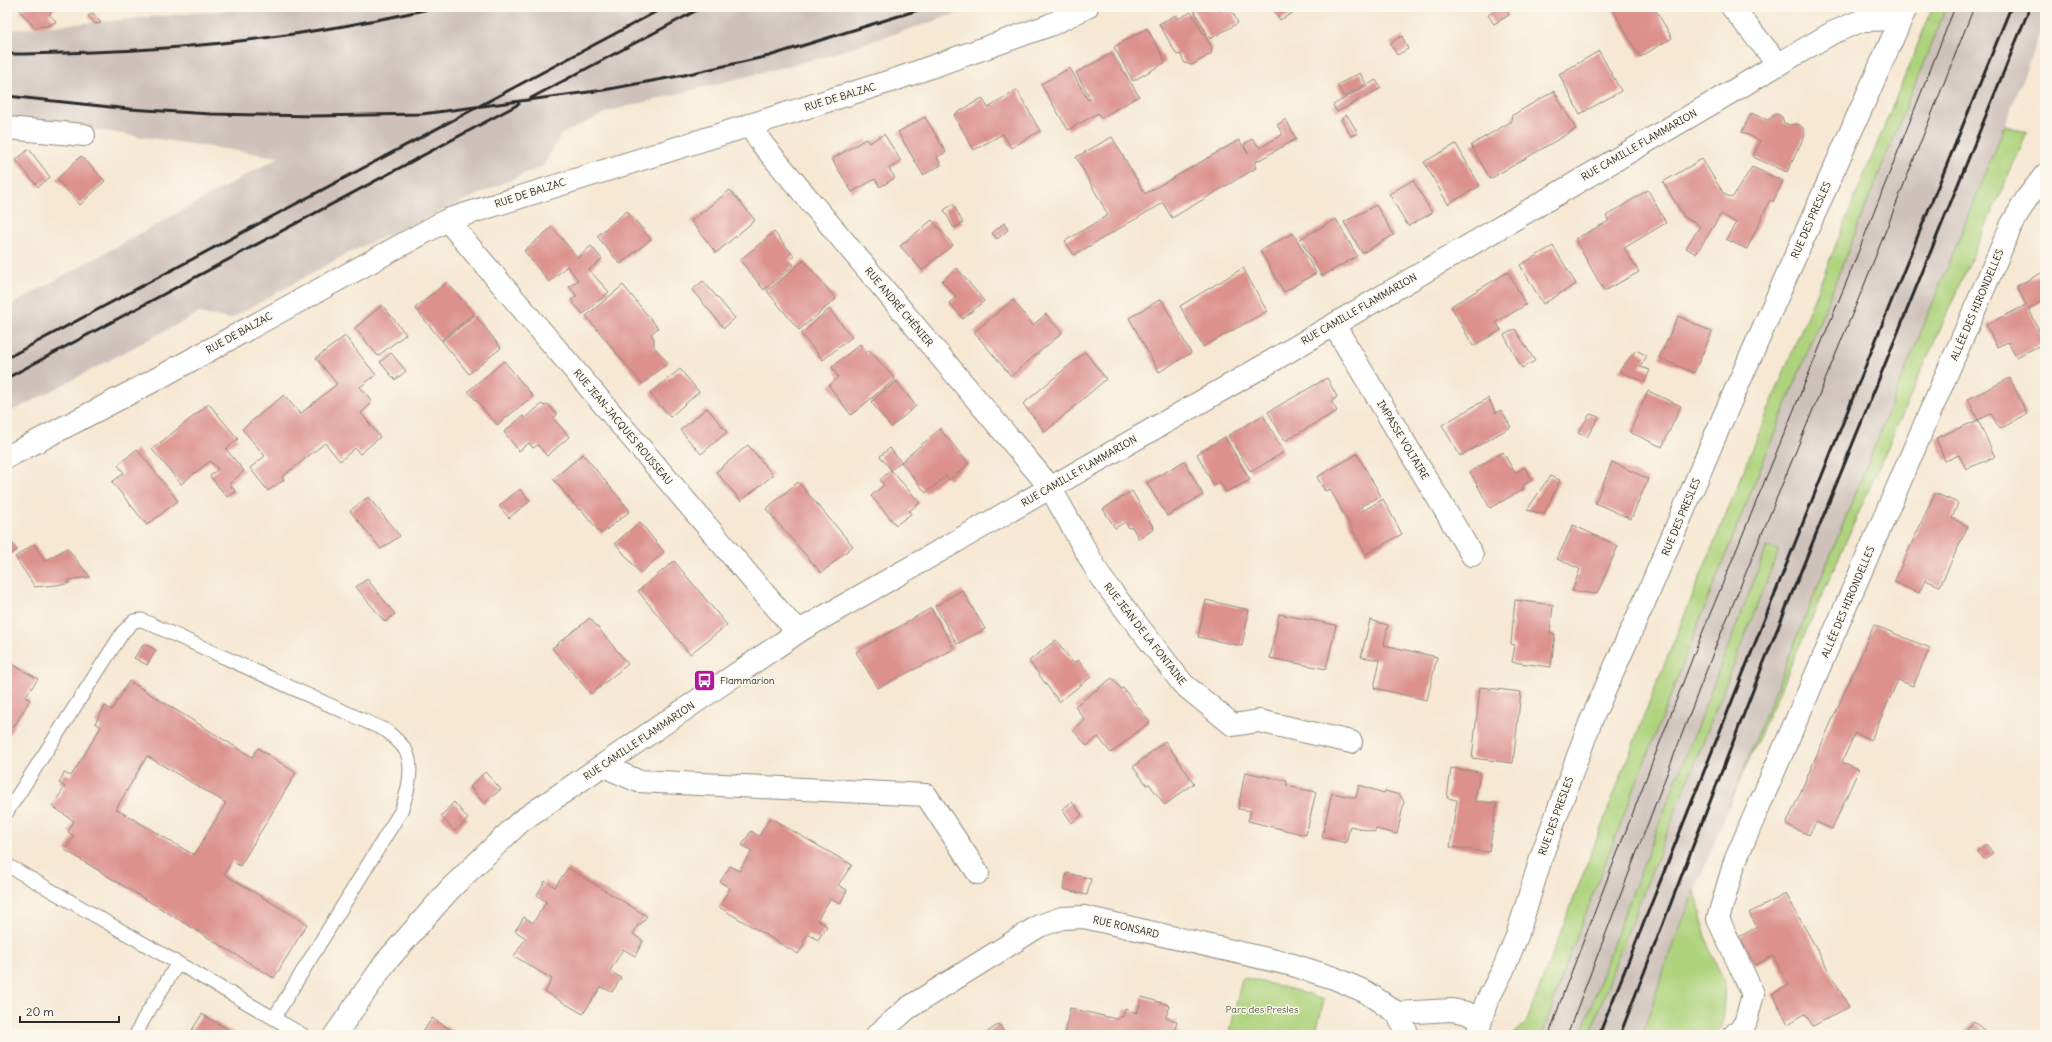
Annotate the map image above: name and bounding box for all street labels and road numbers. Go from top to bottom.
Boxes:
street label: RUE DE BALZAC [803,80,878,114]
street label: RUE CAMILLE FLAMMARION [1579,107,1699,183]
street label: RUE DE BALZAC [493,175,568,211]
street label: RUE DES PRESLES [1788,179,1834,260]
street label: ALLÉE DES HIRONDELLES [1948,247,2007,363]
street label: RUE ANDRÉ CHÉNIER [862,265,936,350]
street label: RUE CAMILLE FLAMMARION [1299,271,1419,347]
street label: RUE DE BALZAC [204,309,275,357]
street label: RUE JEAN-JACQUES ROUSSEAU [571,367,675,487]
street label: IMPASSE VOLTAIRE [1374,398,1432,482]
street label: RUE CAMILLE FLAMMARION [1019,433,1139,509]
street label: RUE DES PRESLES [1659,476,1703,558]
street label: ALLÉE DES HIRONDELLES [1819,544,1878,660]
street label: RUE JEAN DE LA FONTAINE [1101,580,1189,688]
street label: RUE CAMILLE FLAMMARION [581,699,697,783]
street label: RUE DES PRESLES [1536,774,1576,857]
street label: RUE RONSARD [1091,913,1161,941]

